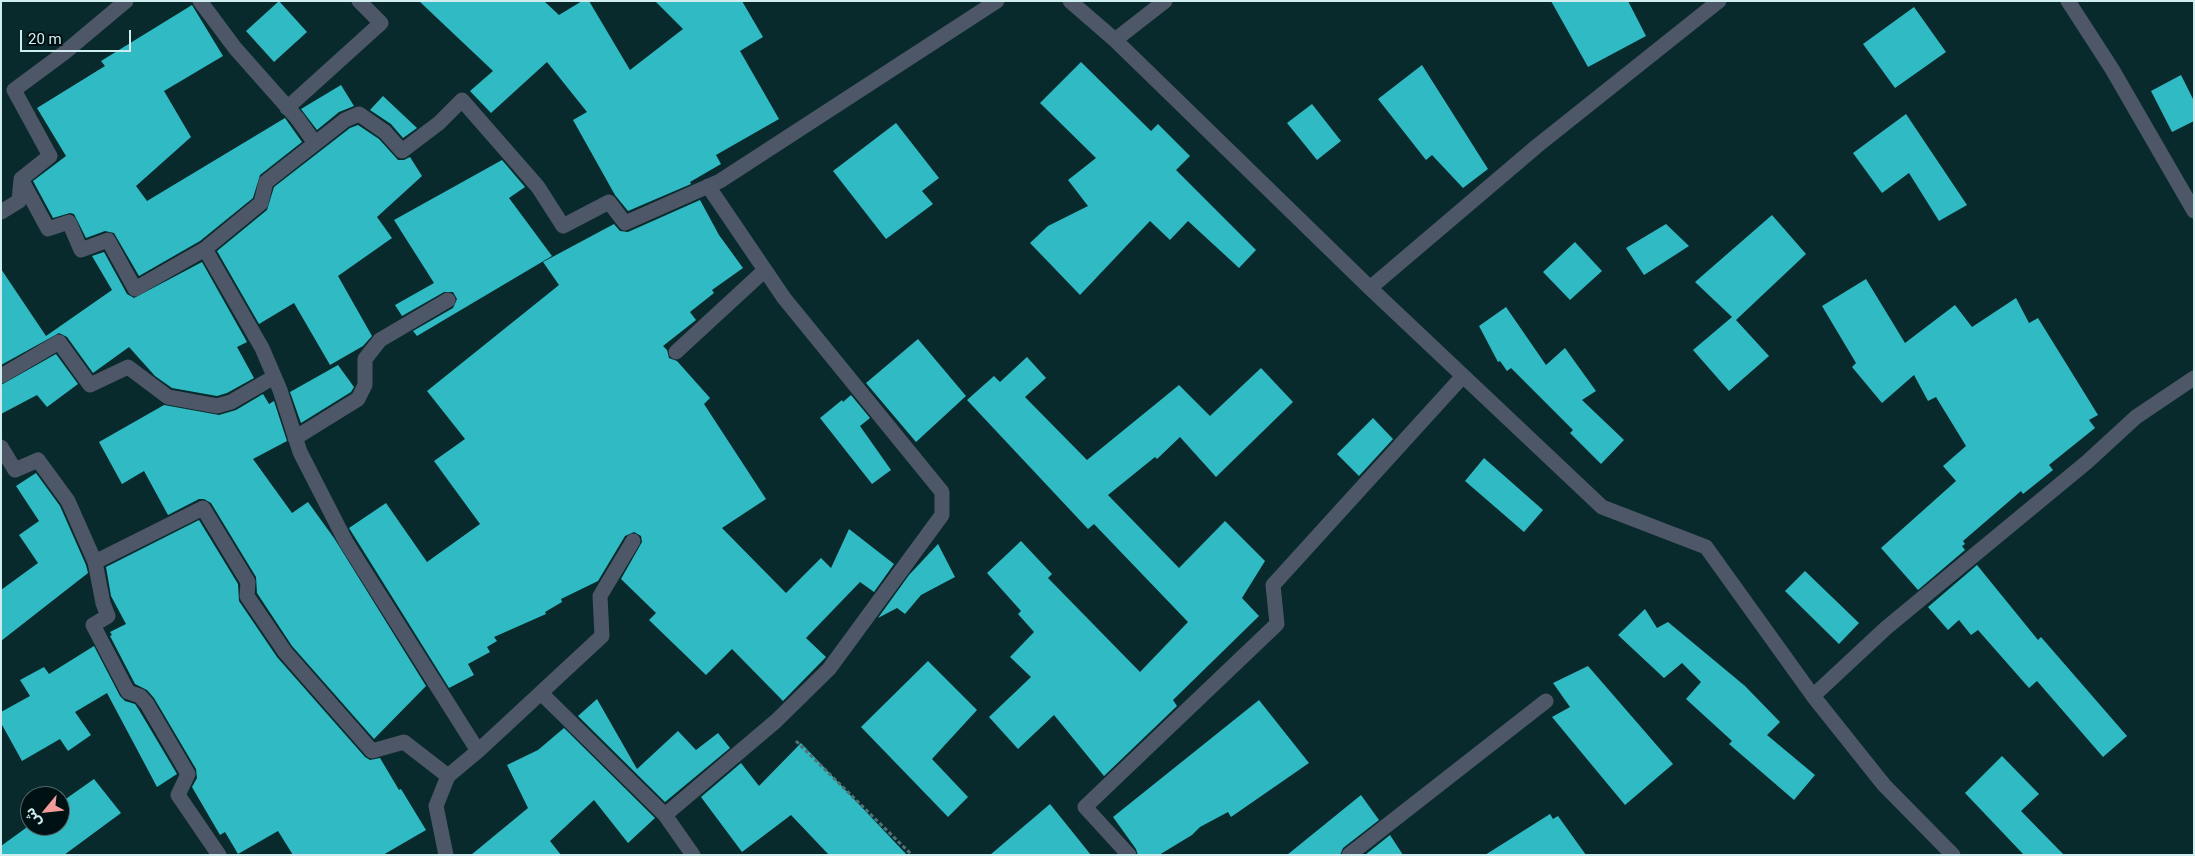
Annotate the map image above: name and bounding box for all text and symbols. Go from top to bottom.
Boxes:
scale bar [22,20,134,52]
text: 20 m [28,30,62,48]
north arrow [20,786,70,836]
text: ش [21,805,44,830]

